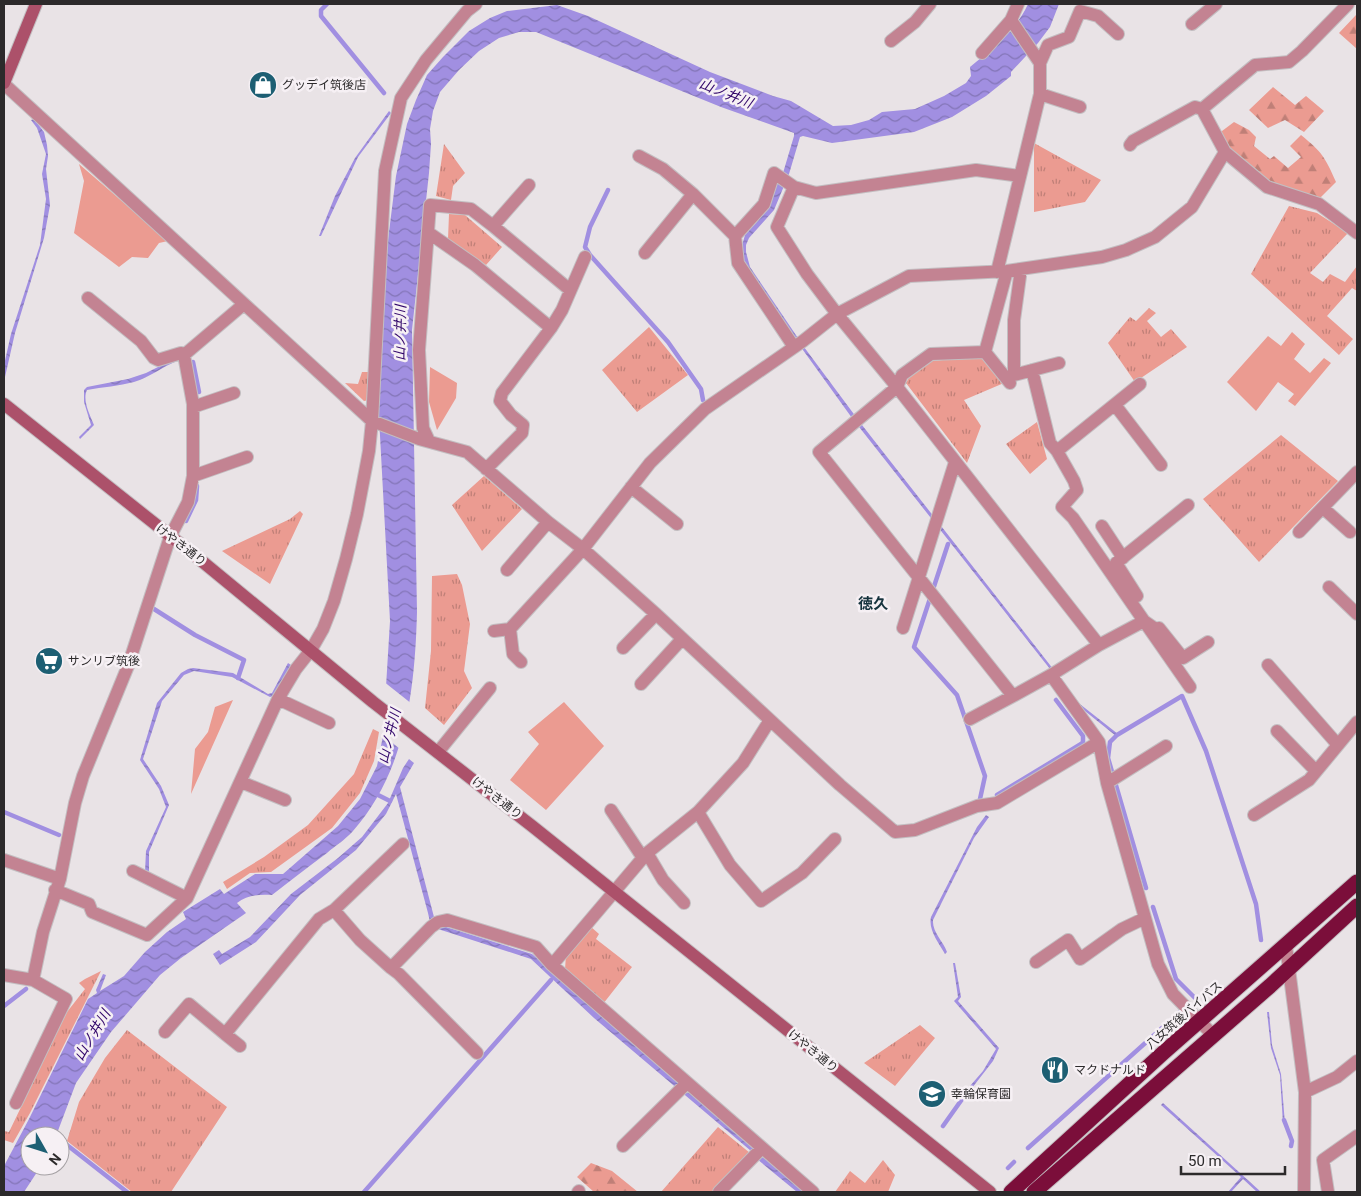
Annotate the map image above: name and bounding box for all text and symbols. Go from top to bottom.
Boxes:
shop icon: グッデイ筑後店 [248,70,278,100]
water label: 山ノ井川 [697,75,757,112]
place label: グッデイ筑後店 [282,78,366,92]
water label: 山ノ井川 [392,303,409,361]
street label: けやき通り [153,521,209,569]
district label: 徳久 [858,595,888,613]
supermarket icon: サンリブ筑後 [34,646,64,676]
place label: サンリブ筑後 [68,654,140,668]
water label: 山ノ井川 [374,705,404,765]
street label: けやき通り [469,774,525,822]
street label: 八女筑後バイパス [1143,978,1225,1052]
water label: 山ノ井川 [71,1005,114,1063]
street label: けやき通り [785,1027,841,1075]
restaurant icon: マクドナルド [1040,1055,1070,1085]
place label: マクドナルド [1074,1063,1146,1077]
school or university icon: 幸輪保育園 [917,1079,947,1109]
place label: 幸輪保育園 [951,1087,1011,1101]
north arrow [20,1126,70,1176]
scale bar [1181,1144,1285,1176]
text: N [46,1150,64,1168]
text: 50 m [1188,1152,1222,1170]

